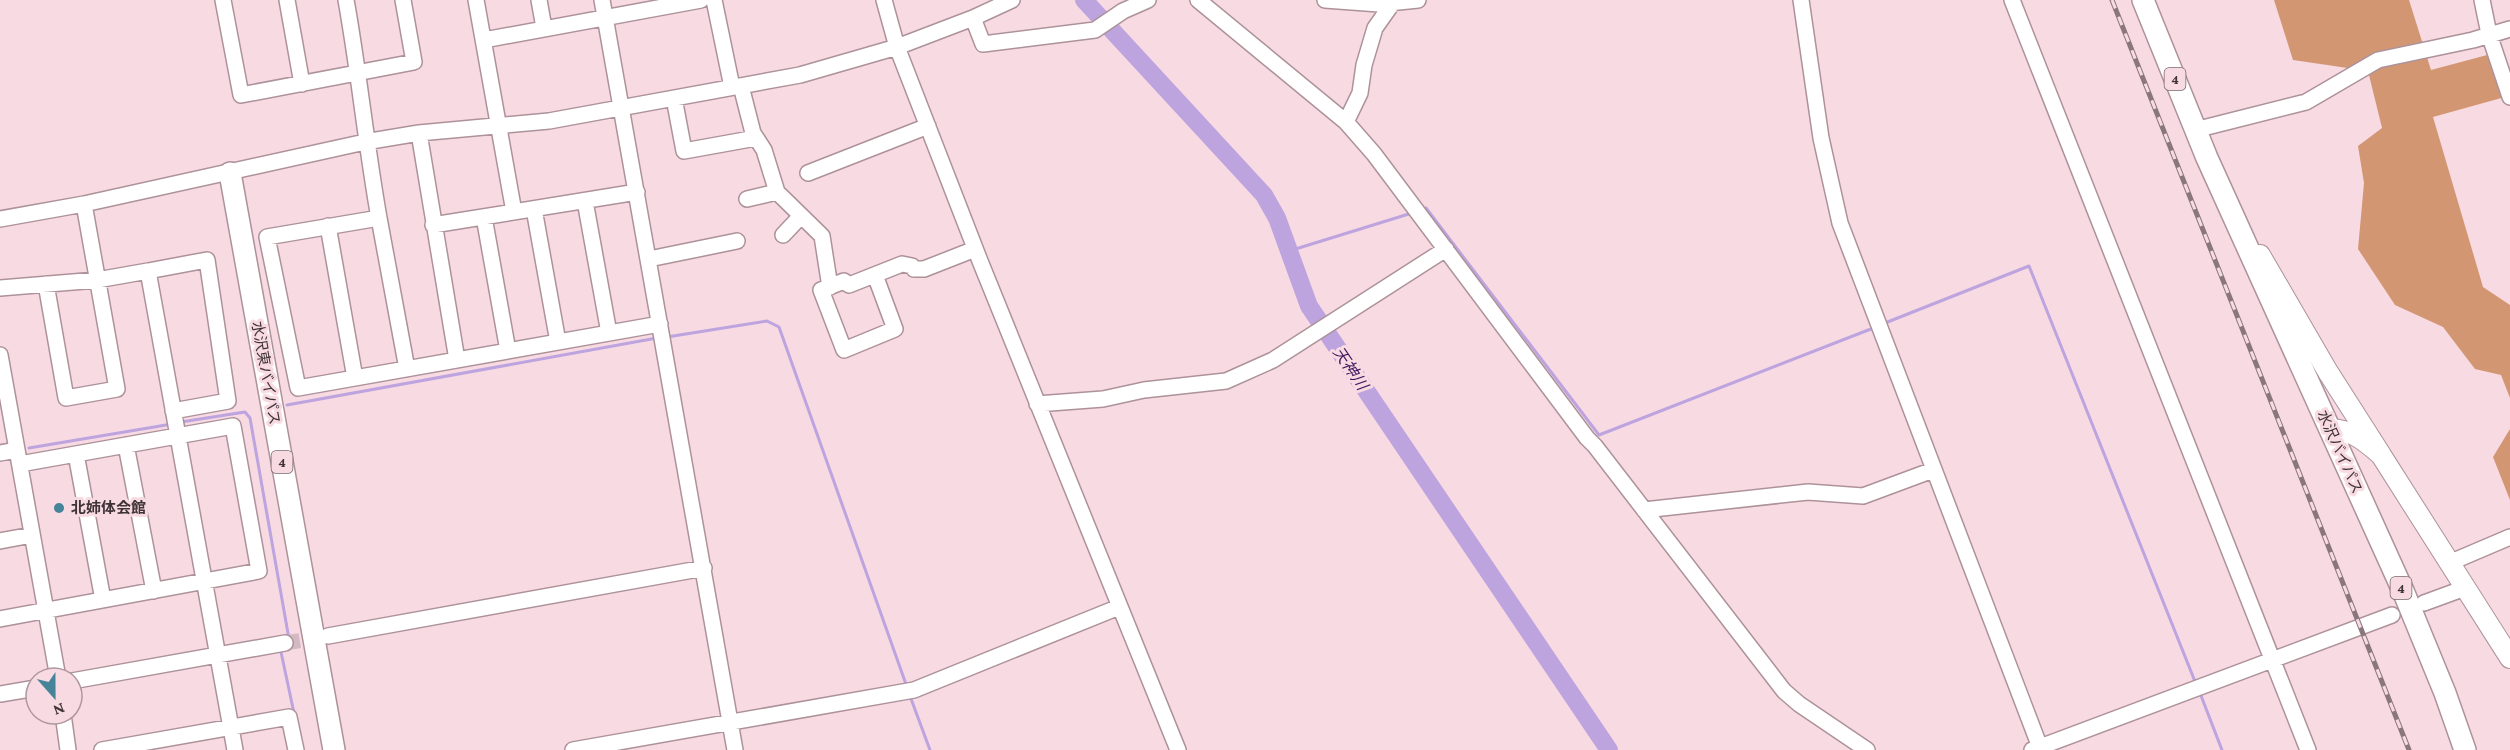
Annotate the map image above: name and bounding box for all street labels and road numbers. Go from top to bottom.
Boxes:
road number: 4 [2164,68,2186,90]
street label: 水沢東バイパス [249,320,283,426]
street label: 水沢バイパス [2314,408,2366,496]
road number: 4 [272,451,292,473]
road number: 4 [2390,577,2412,599]

